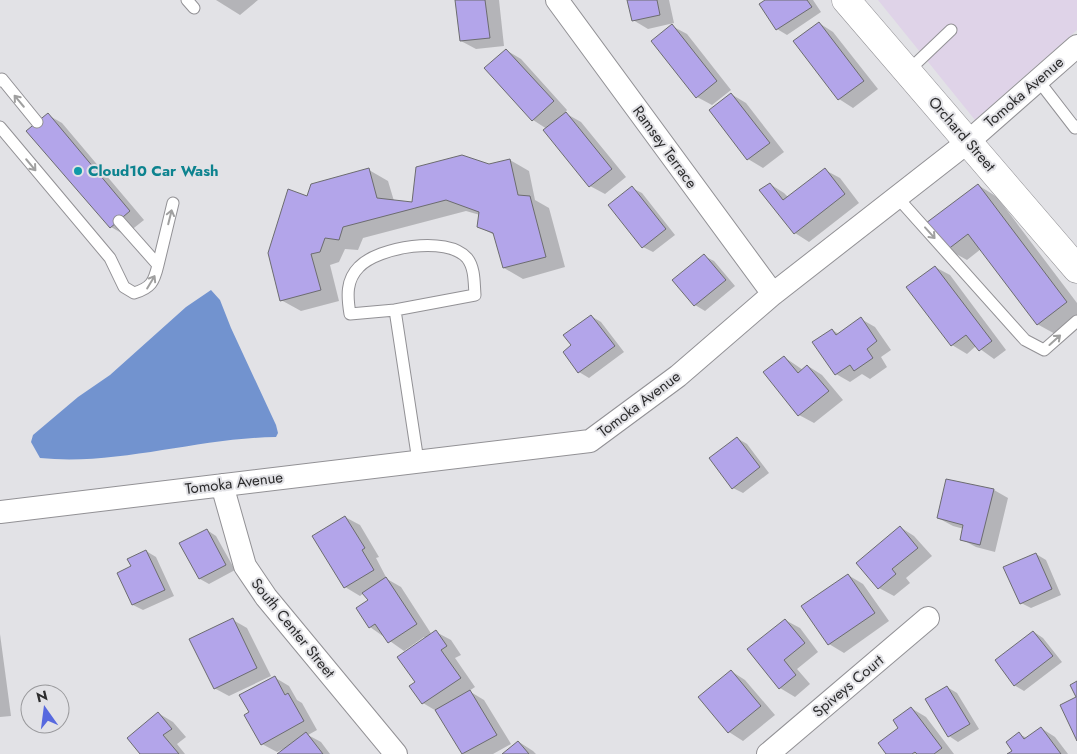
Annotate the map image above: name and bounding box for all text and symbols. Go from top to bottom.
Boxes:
street label: Tomoka Avenue [980,51,1069,133]
street label: Orchard Street [923,92,1001,177]
one-way arrow [14,94,25,107]
street label: Ramsey Terrace [627,101,703,193]
one-way arrow [26,158,37,171]
place label: Cloud10 Car Wash [88,160,219,182]
marker: Cloud10 Car Wash [72,165,84,177]
one-way arrow [166,210,175,226]
one-way arrow [924,227,935,240]
one-way arrow [147,275,157,289]
one-way arrow [1049,334,1062,346]
street label: Tomoka Avenue [593,365,685,442]
street label: Tomoka Avenue [184,466,285,500]
street label: South Center Street [246,573,340,683]
street label: Spiveys Court [808,649,889,722]
north arrow [20,684,70,734]
text: N [34,685,50,707]

